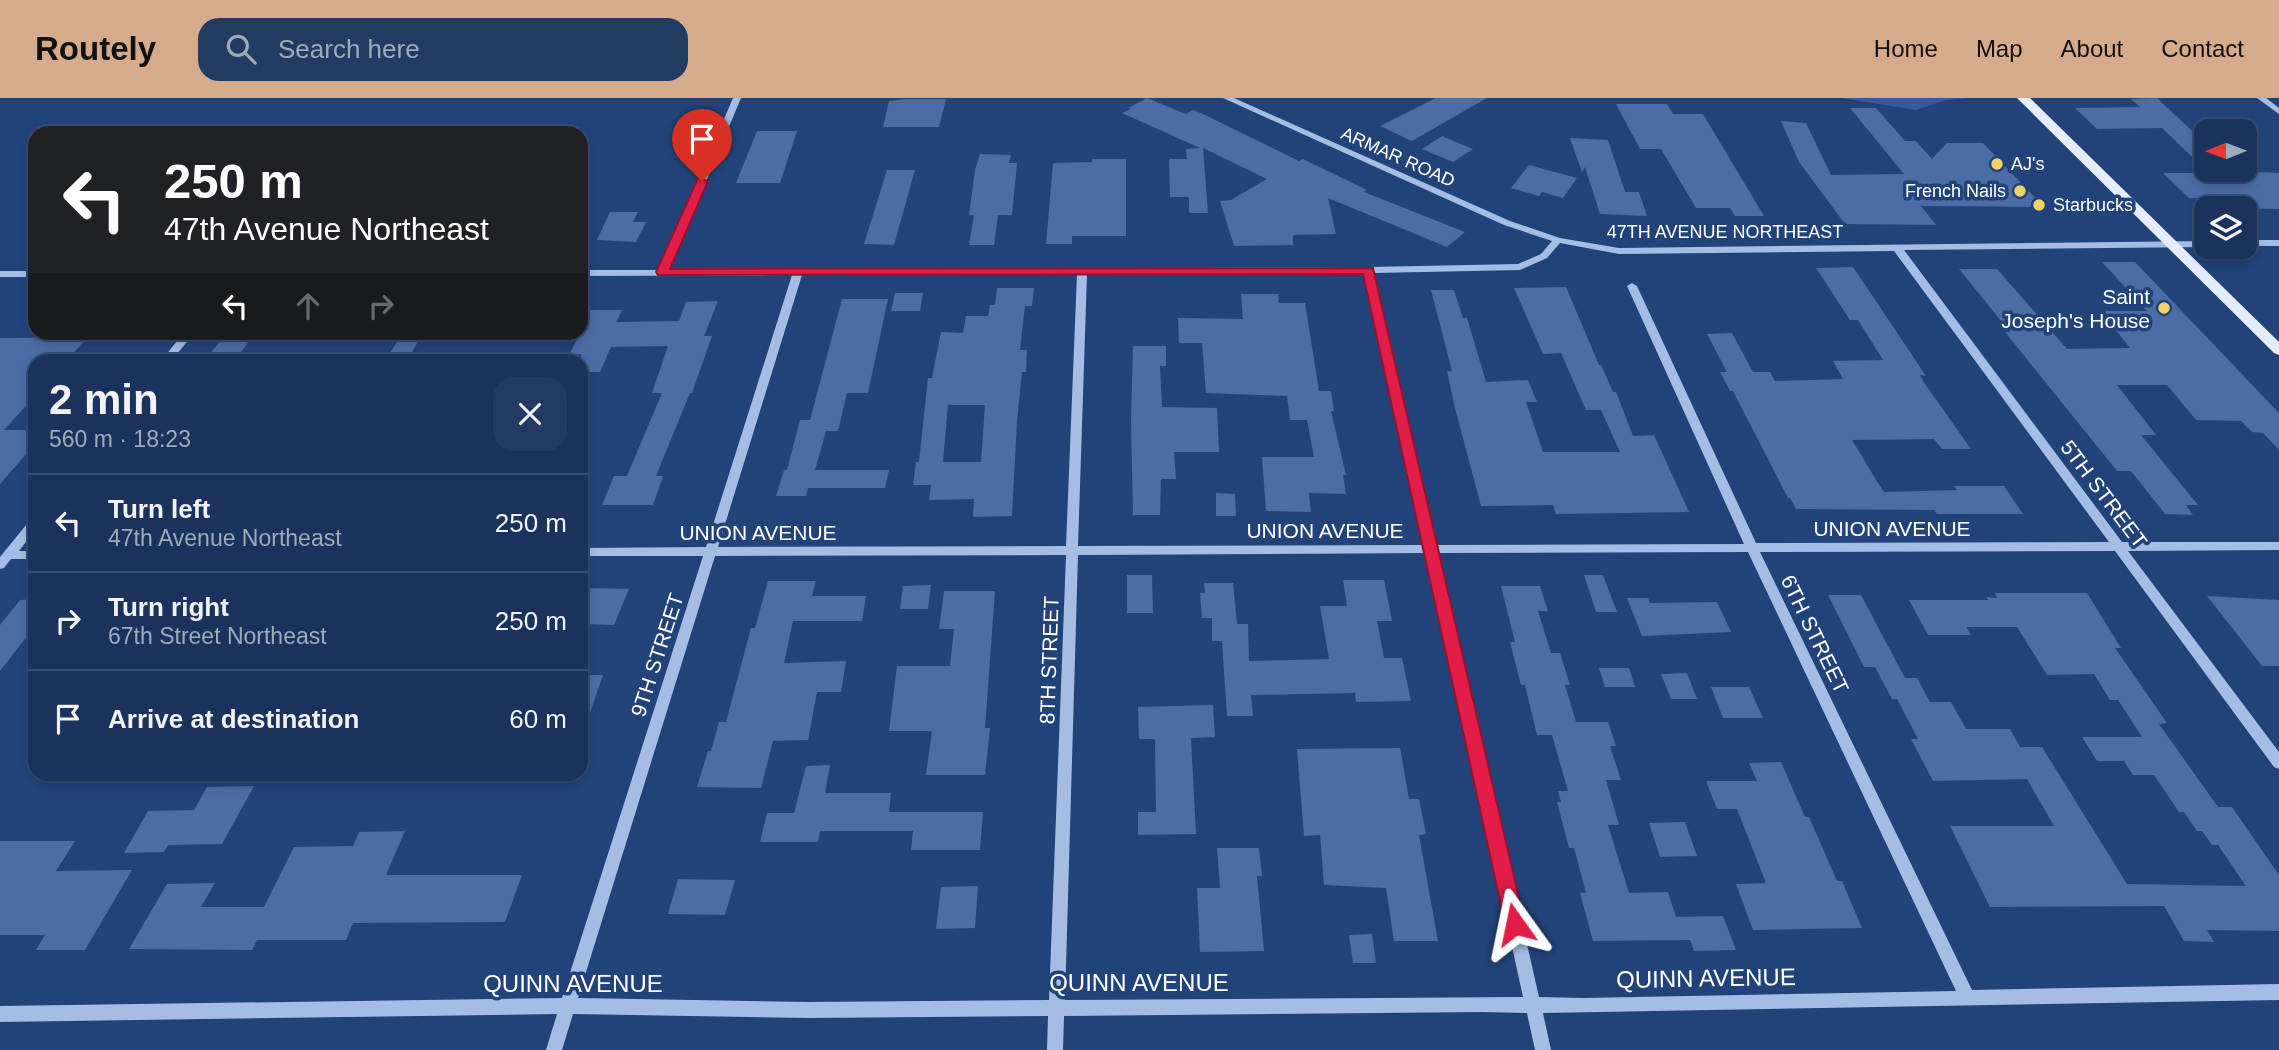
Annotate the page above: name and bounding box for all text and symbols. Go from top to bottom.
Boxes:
search box [198,18,688,81]
text: Routely [35,30,156,67]
icon: search [222,30,260,68]
text: Search here [278,34,420,64]
text: Home [1874,35,1938,62]
text: Map [1976,35,2023,62]
text: About [2061,35,2123,62]
text: Contact [2161,35,2244,62]
pin [672,109,732,181]
north arrow [2194,119,2258,182]
map controls [2194,119,2257,259]
icon: arrive [683,120,721,158]
street label: ARMAR ROAD [1338,123,1458,191]
icon: left [49,154,140,245]
text: 250 m [164,154,303,208]
place label: AJ's [2011,154,2044,174]
marker: AJ's [1989,156,2005,172]
place label: French Nails [1905,181,2006,201]
marker: French Nails [2012,183,2028,199]
place label: Starbucks [2053,195,2133,215]
button: layers [2194,196,2257,259]
marker: Starbucks [2031,197,2047,213]
text: 47th Avenue Northeast [164,211,489,247]
street label: 47TH AVENUE NORTHEAST [1607,222,1843,242]
place label: Saint Joseph's House [2001,285,2150,332]
icon: left [216,287,254,325]
icon: ahead [289,287,327,325]
icon: right [362,287,400,325]
marker: Saint Joseph's House [2156,300,2172,316]
text: 2 min [49,376,159,423]
button: close [493,377,567,451]
text: 560 m · 18:23 [49,426,191,452]
street label: 5TH STREET [2056,436,2152,552]
text: Turn left [108,494,210,524]
icon: left [49,504,87,542]
text: 250 m [495,508,567,538]
street label: UNION AVENUE [1813,517,1971,540]
street label: UNION AVENUE [1246,519,1404,542]
street label: UNION AVENUE [679,521,837,544]
text: 47th Avenue Northeast [108,525,342,551]
street label: 6TH STREET [1777,571,1854,697]
street label: 9TH STREET [626,590,688,720]
text: Turn right [108,592,229,622]
street label: 8TH STREET [1035,595,1063,725]
icon: right [49,602,87,640]
text: 250 m [495,606,567,636]
text: 67th Street Northeast [108,623,327,649]
icon: arrive [49,700,87,738]
text: Arrive at destination [108,704,359,734]
text: 60 m [509,704,567,734]
position arrow [1478,887,1552,961]
street label: QUINN AVENUE [1616,963,1796,993]
street label: QUINN AVENUE [1049,969,1229,996]
street label: QUINN AVENUE [483,970,663,997]

